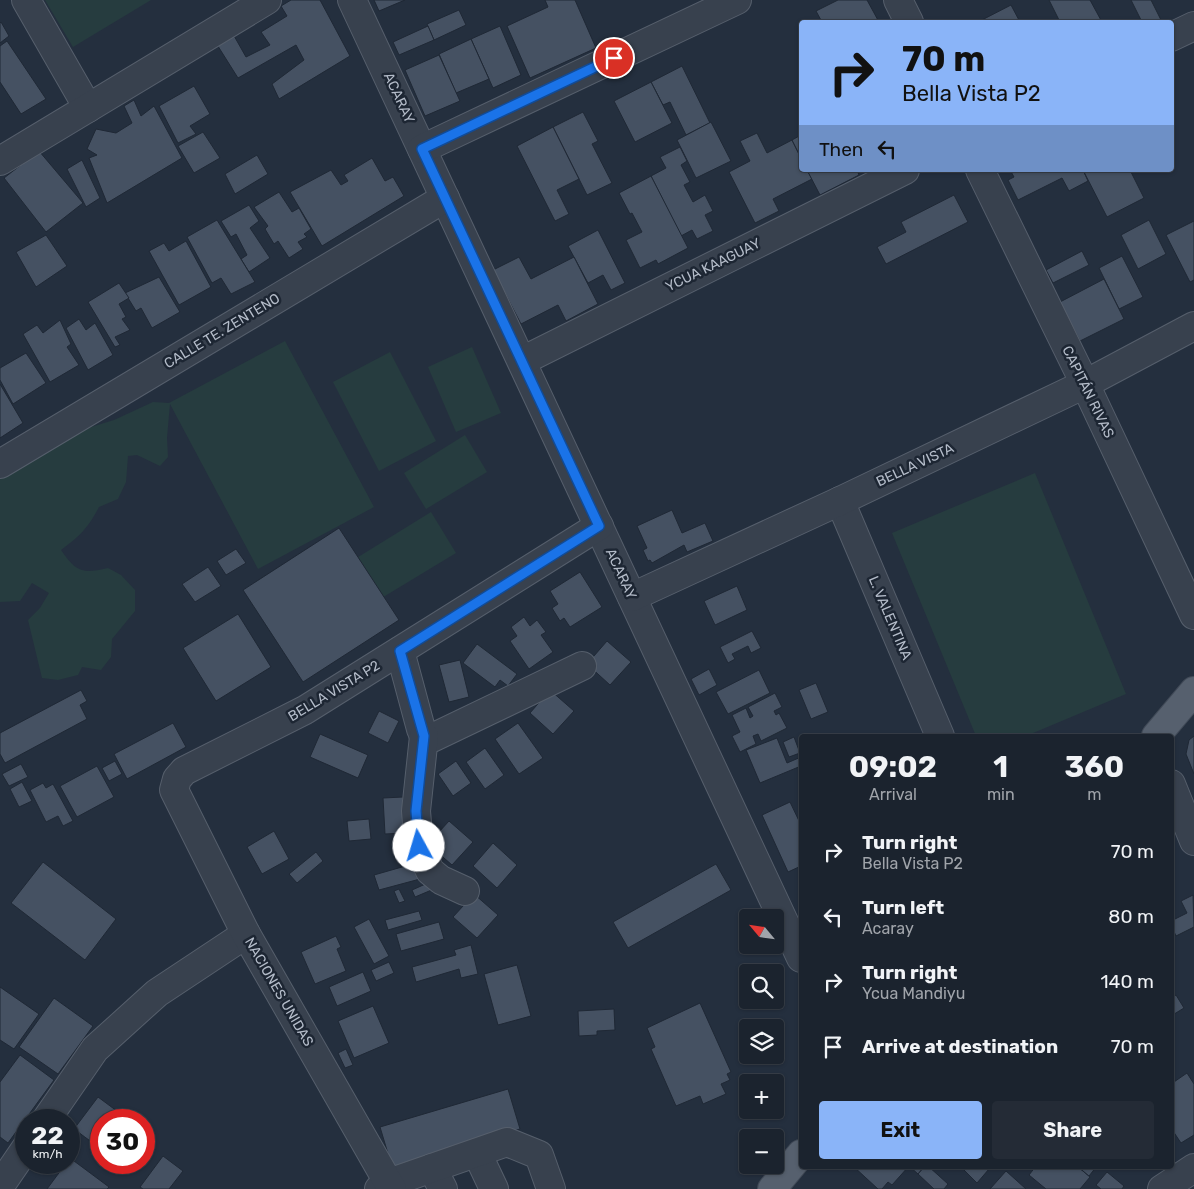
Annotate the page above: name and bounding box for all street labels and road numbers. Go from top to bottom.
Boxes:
street label: ACARAY [380,70,418,126]
street label: YCUA KAAGUAY [663,235,763,295]
street label: CALLE TE. ZENTENO [161,290,283,372]
street label: CAPITÁN RIVAS [1058,343,1119,441]
street label: BELLA VISTA [873,439,957,490]
street label: ACARAY [602,546,640,602]
street label: L. VALENTINA [865,574,916,663]
street label: BELLA VISTA P2 [285,657,383,725]
street label: NACIONES UNIDAS [241,935,317,1050]

